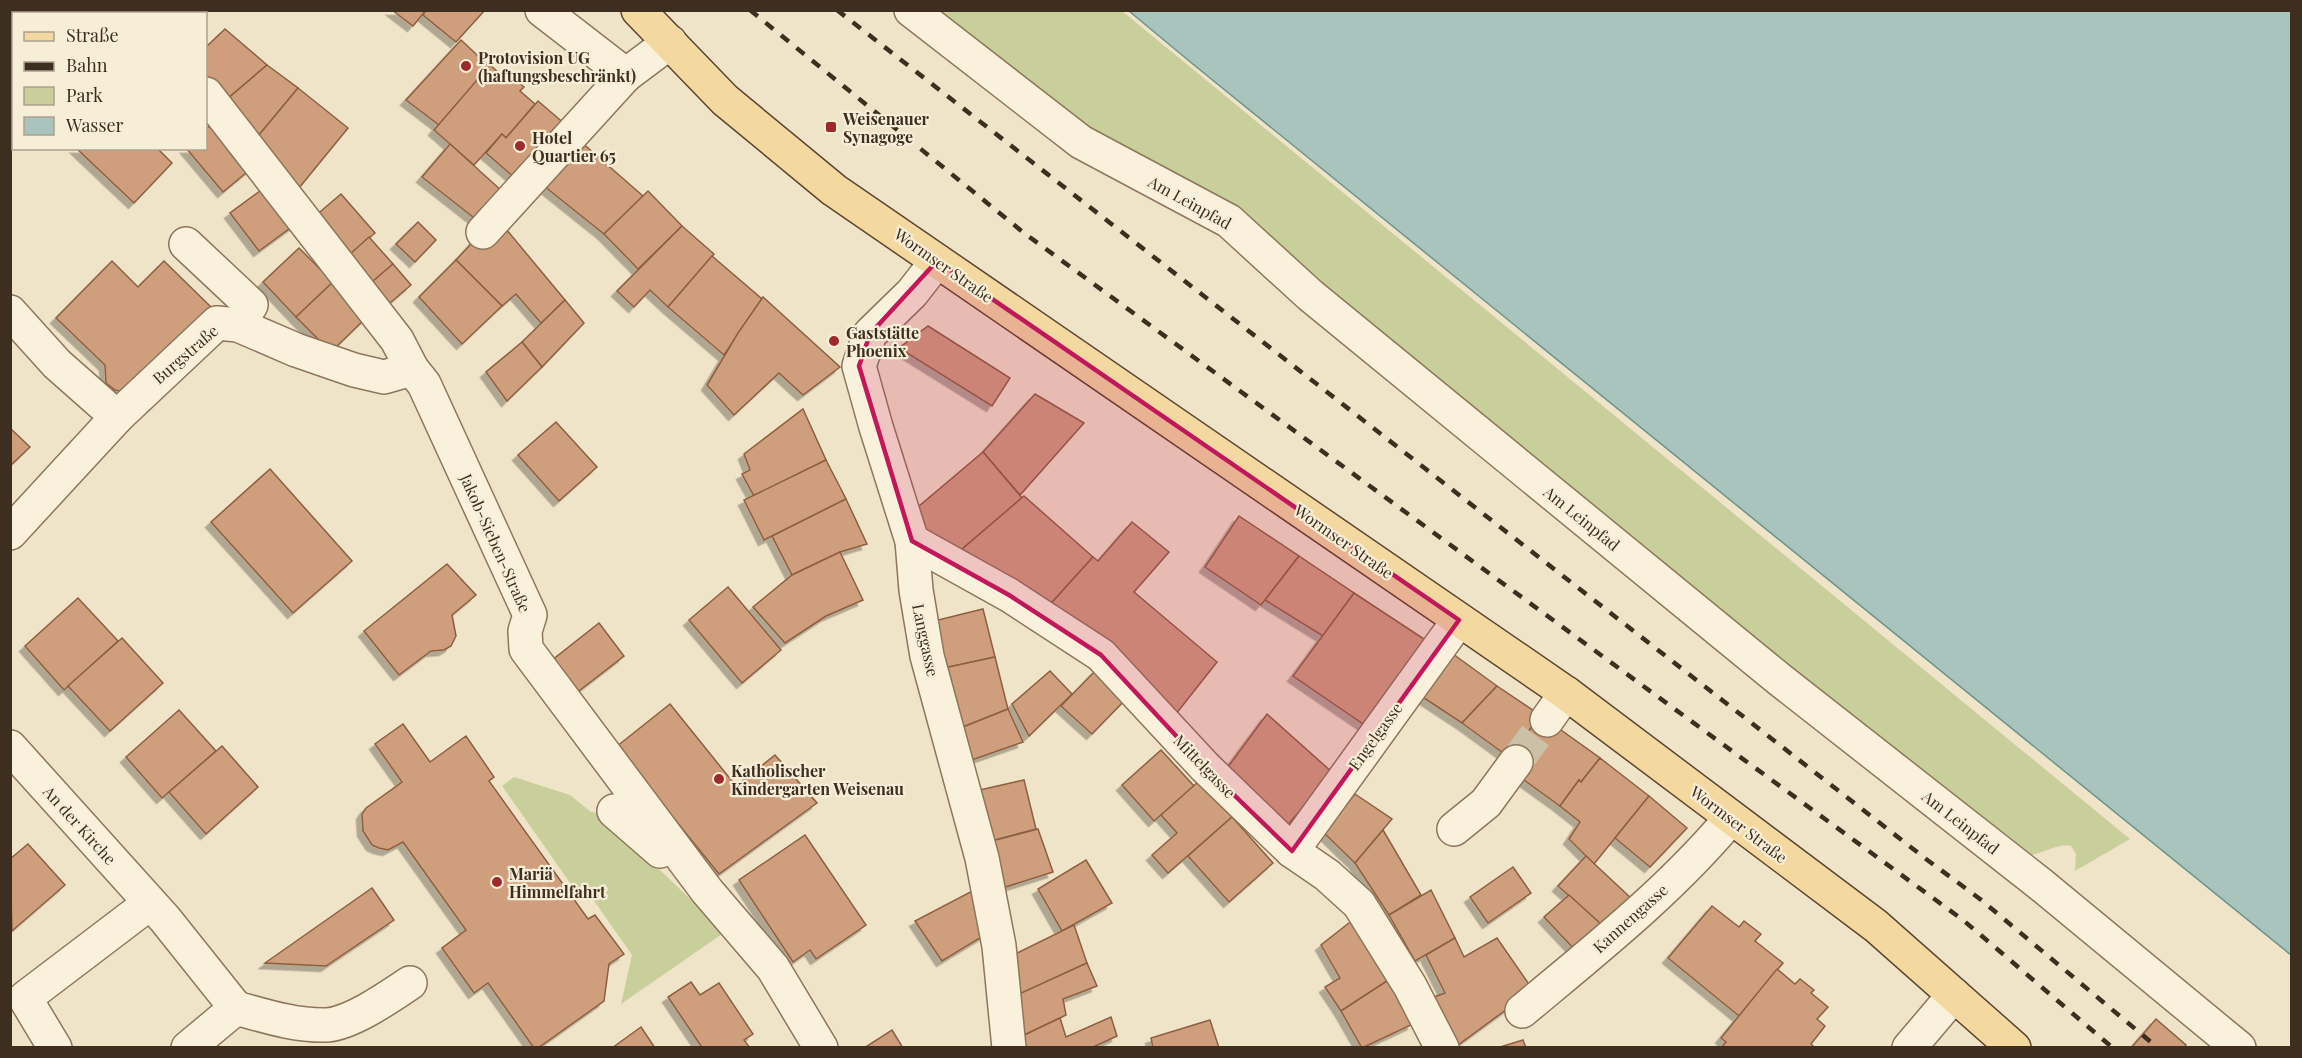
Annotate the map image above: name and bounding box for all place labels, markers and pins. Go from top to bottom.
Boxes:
place label: Protovision UG (haftungsbeschränkt) [478,47,636,86]
marker: Protovision UG (haftungsbeschränkt) [459,59,473,73]
place label: Weisenauer Synagoge [842,108,930,147]
marker: Weisenauer Synagoge [824,120,838,134]
place label: Hotel Quartier 65 [532,127,616,166]
marker: Hotel Quartier 65 [513,139,527,153]
place label: Gaststätte Phoenix [846,322,919,361]
marker: Gaststätte Phoenix [827,334,841,348]
place label: Katholischer Kindergarten Weisenau [731,760,904,799]
marker: Katholischer Kindergarten Weisenau [712,772,726,786]
place label: Mariä Himmelfahrt [509,863,606,902]
marker: Mariä Himmelfahrt [490,875,504,889]

